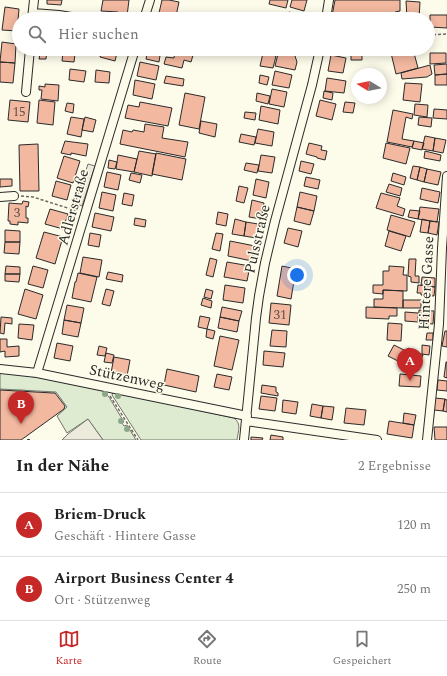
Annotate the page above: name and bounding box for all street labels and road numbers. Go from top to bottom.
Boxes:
street label: Adlerstraße [52,166,95,248]
street label: Pulsstraße [238,202,277,276]
street label: Hintere Gasse [413,235,440,331]
street label: Stützenweg [87,358,167,397]

